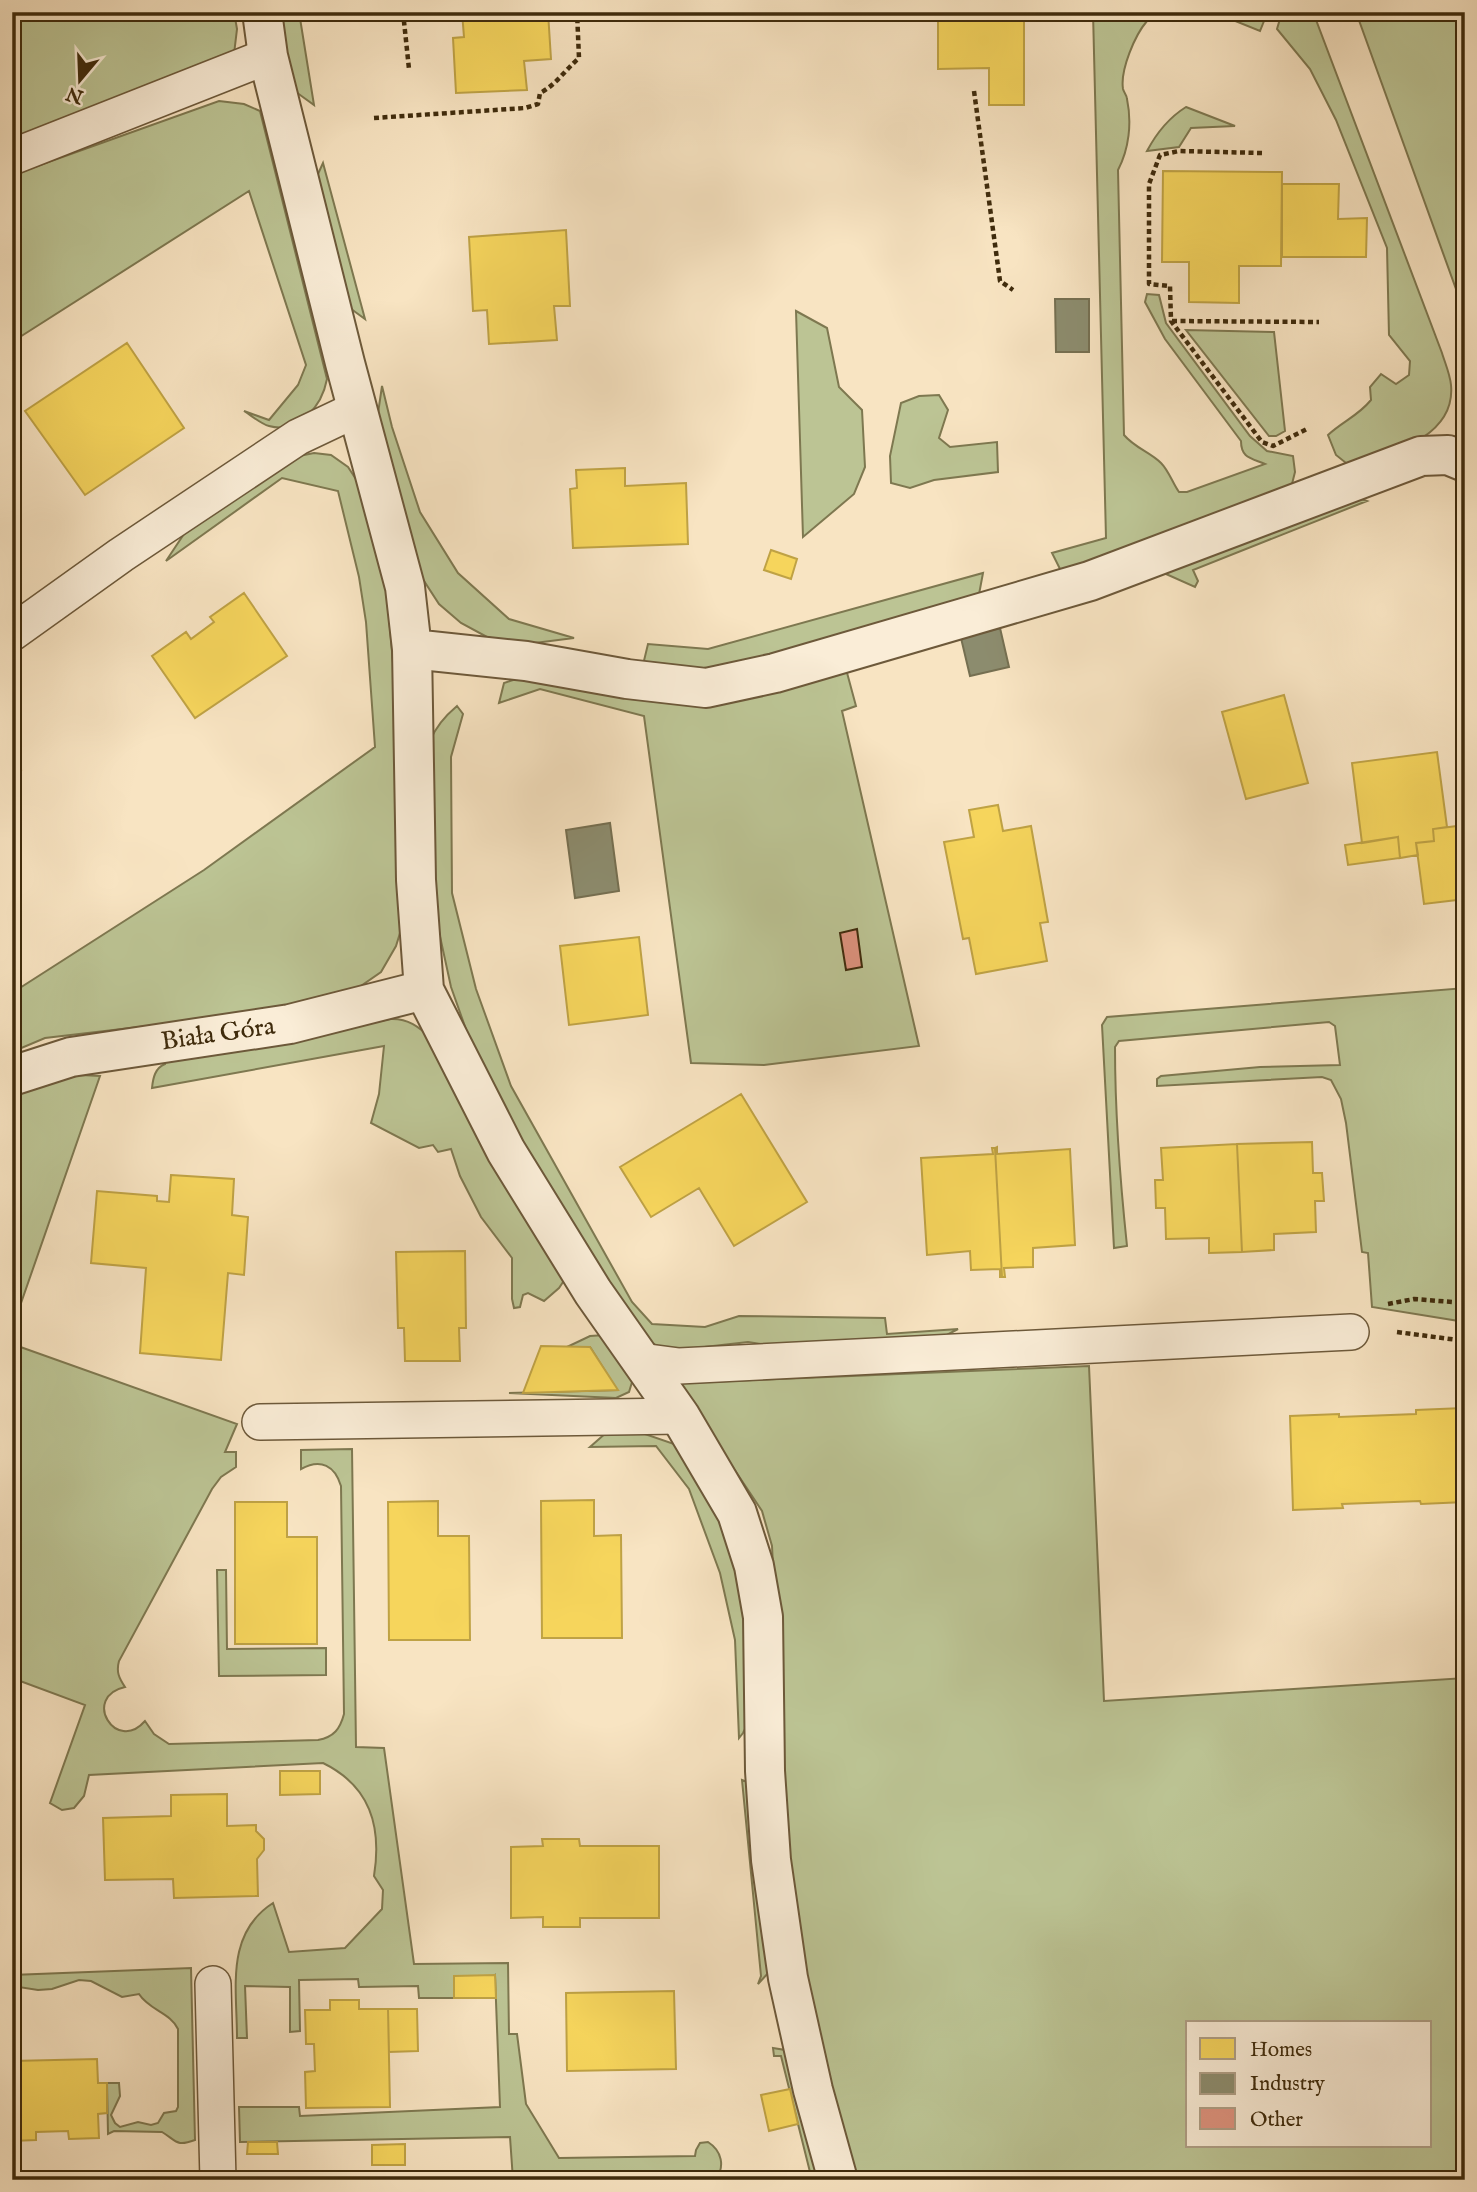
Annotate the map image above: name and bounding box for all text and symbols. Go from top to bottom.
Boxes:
north arrow [46,46,116,116]
text: N [63,80,88,109]
street label: Biała Góra [159,1010,278,1058]
legend [1186,2021,1432,2146]
text: Homes [1250,2037,1312,2064]
text: Industry [1250,2071,1326,2098]
text: Other [1250,2107,1303,2134]

